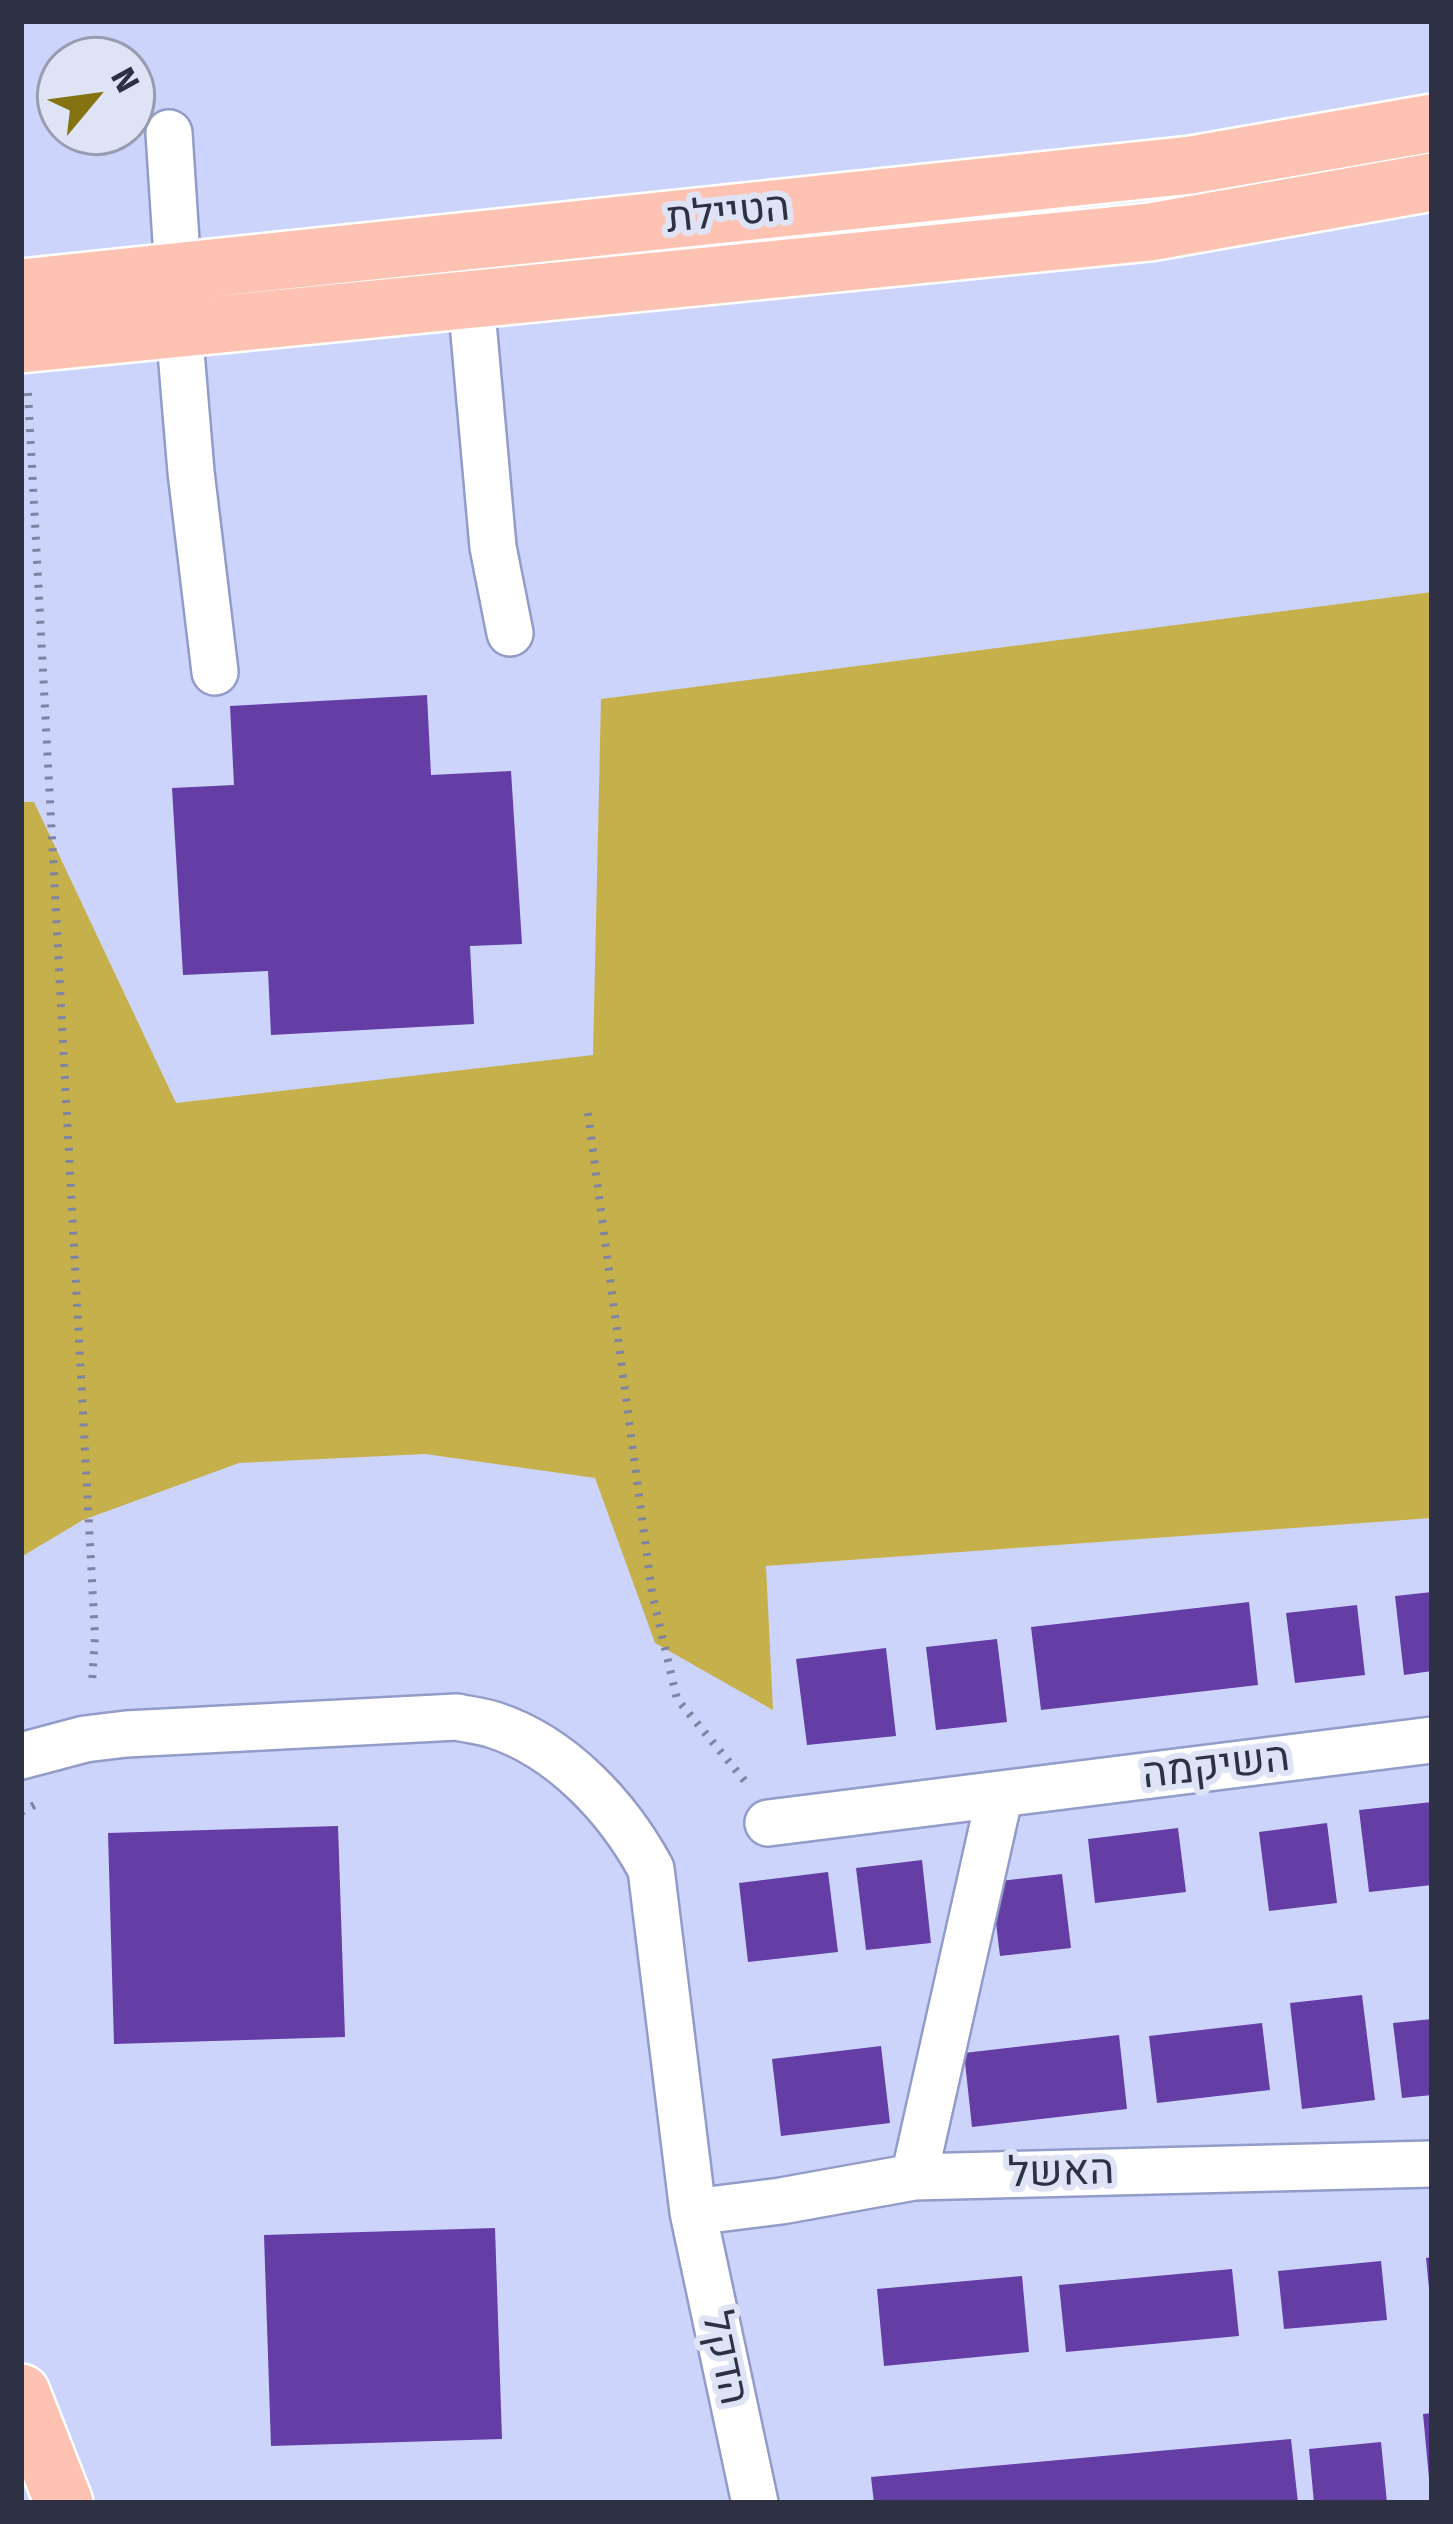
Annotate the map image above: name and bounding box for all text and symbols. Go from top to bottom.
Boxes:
north arrow [36,36,156,156]
text: N [102,61,148,99]
street label: הטיילת [664,182,792,246]
street label: השיקמה [1139,1733,1293,1801]
street label: האשל [1007,2146,1115,2200]
street label: הדקל [690,2307,758,2409]

